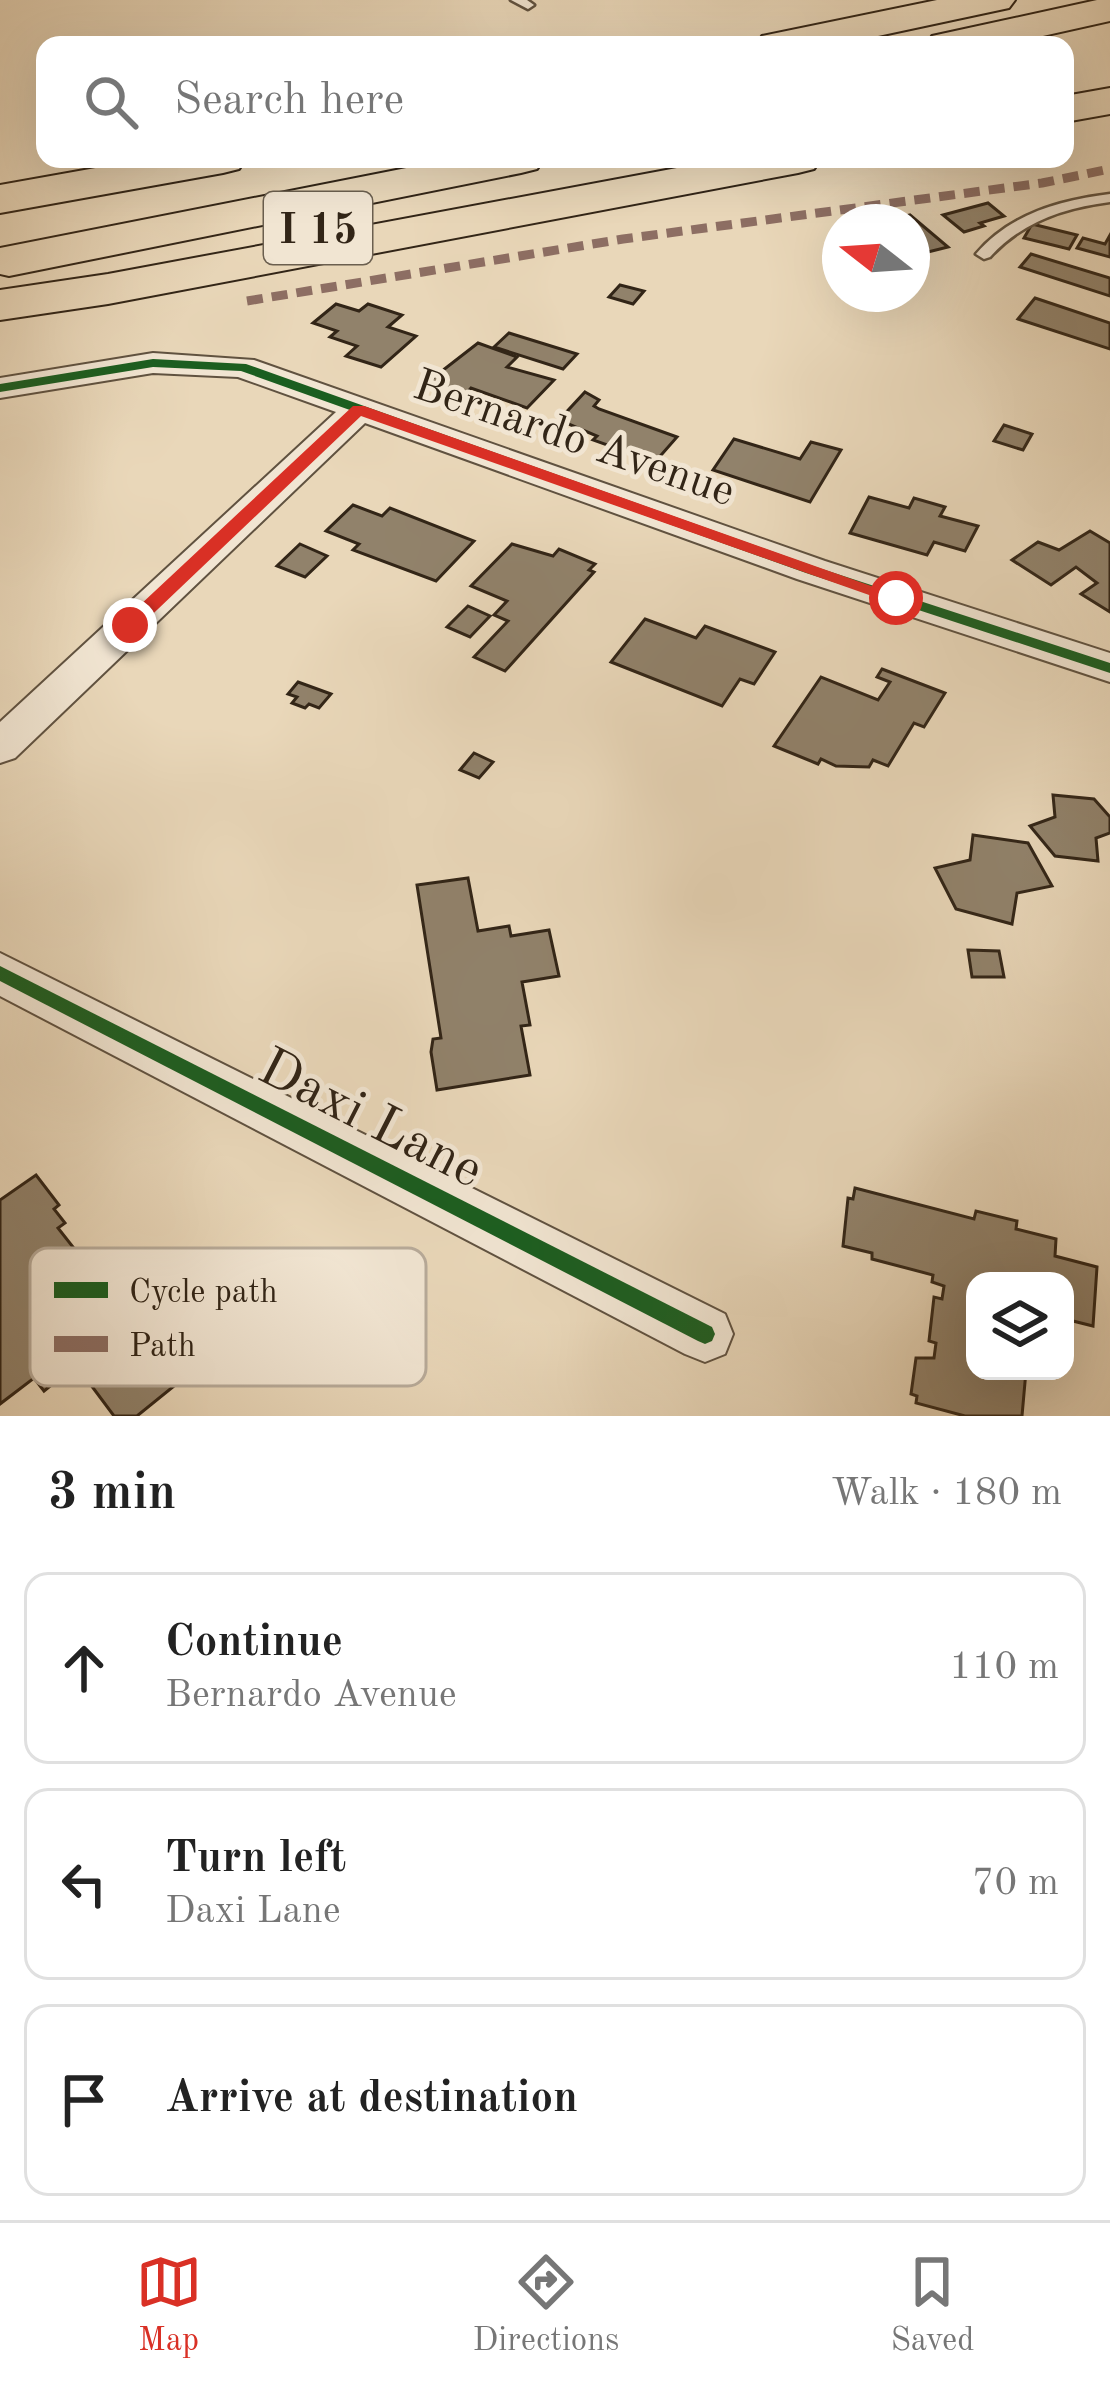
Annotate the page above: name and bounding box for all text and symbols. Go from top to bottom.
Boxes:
search box [36,36,1074,168]
icon: search [78,69,144,135]
text: Search here [174,79,404,124]
road number: I 15 [264,192,372,264]
north arrow [822,204,930,312]
street label: Bernardo Avenue [407,364,740,516]
route start [869,571,923,625]
route end [103,598,157,652]
street label: Daxi Lane [249,1041,490,1200]
legend [30,1248,426,1386]
map controls [966,1272,1074,1380]
button: layers [966,1272,1074,1380]
text: Cycle path [129,1277,278,1310]
text: Path [129,1331,196,1364]
text: 3 min [48,1469,176,1520]
text: Walk · 180 m [831,1474,1062,1513]
text: Continue [165,1621,343,1666]
icon: ahead [51,1635,117,1701]
text: 110 m [949,1648,1059,1687]
text: Bernardo Avenue [165,1676,457,1715]
text: Turn left [165,1837,346,1882]
icon: left [51,1851,117,1917]
text: 70 m [972,1864,1059,1903]
text: Daxi Lane [165,1892,341,1931]
icon: arrive [51,2067,117,2133]
text: Arrive at destination [165,2077,578,2122]
tab: Map [136,2249,202,2362]
tab: Directions [473,2249,619,2362]
tab: Saved [890,2249,974,2362]

